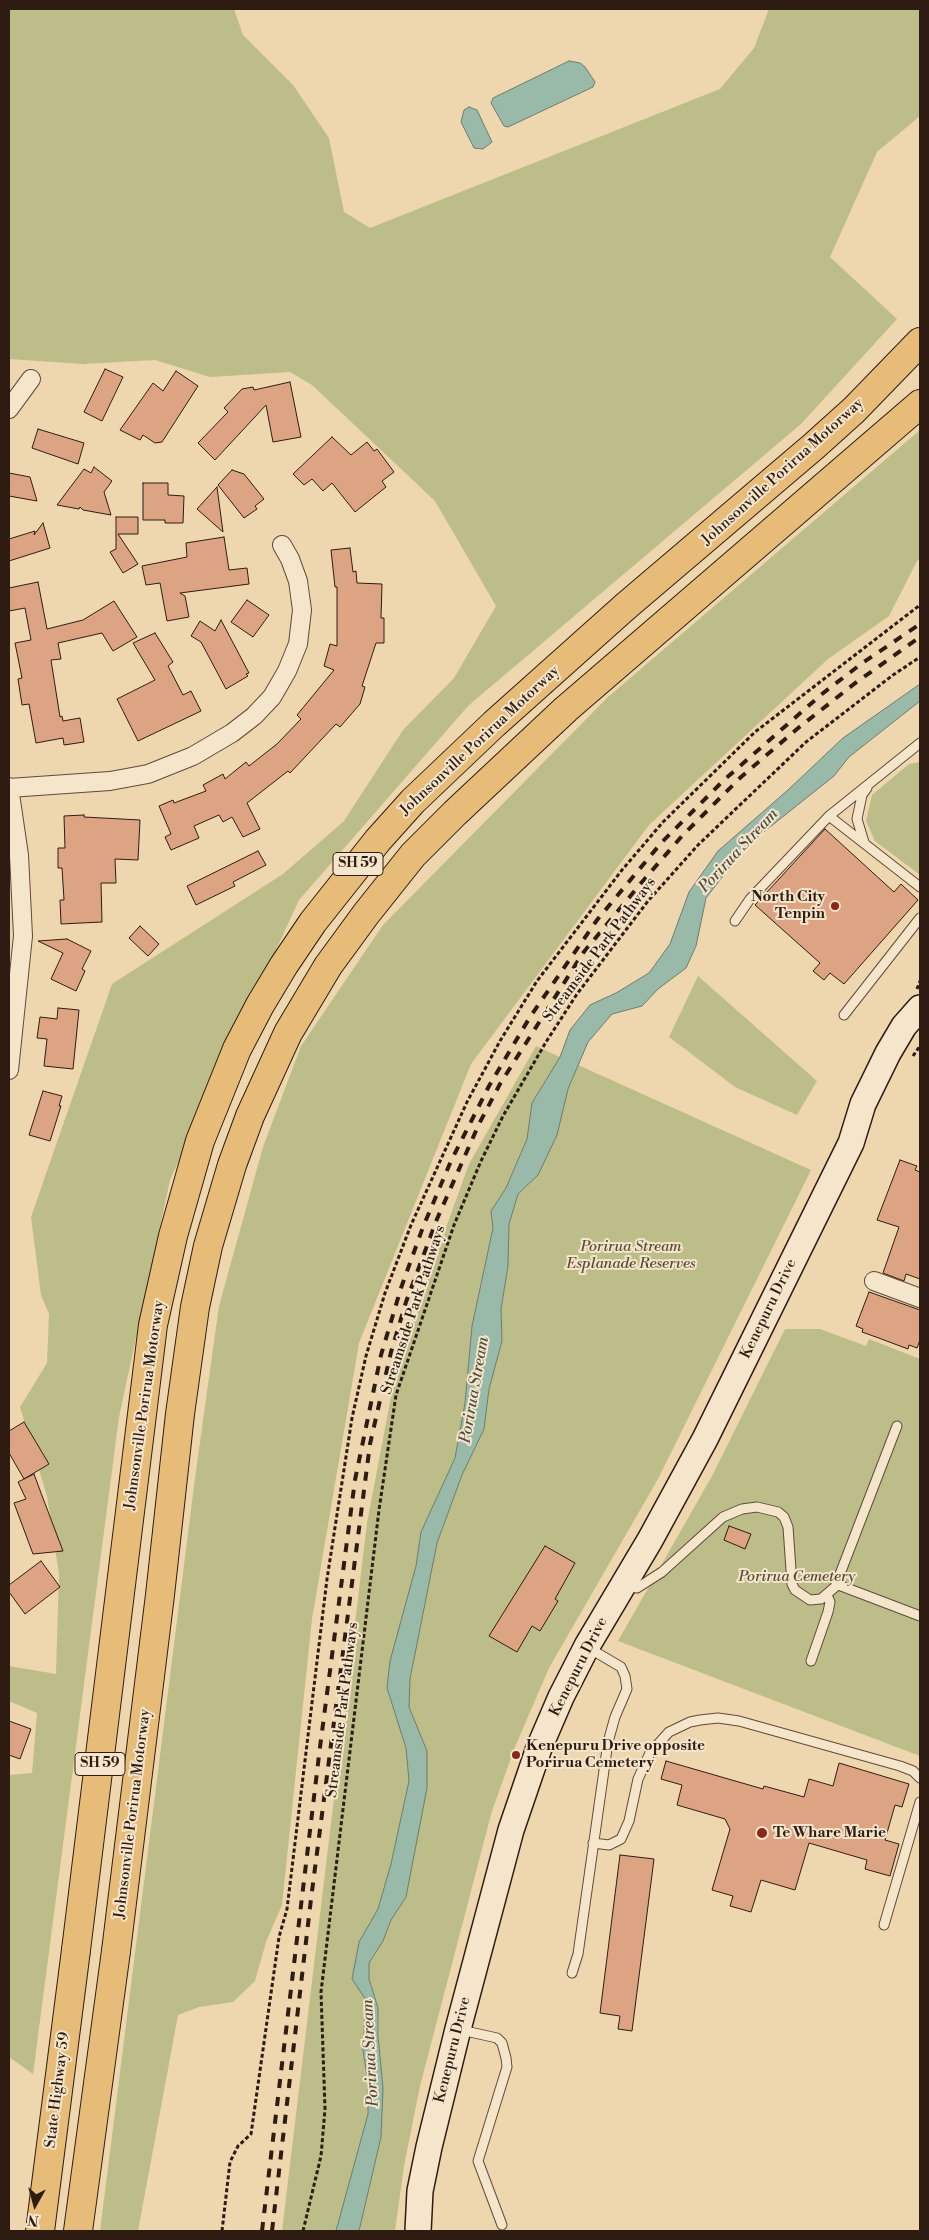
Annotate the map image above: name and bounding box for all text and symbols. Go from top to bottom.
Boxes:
street label: Johnsonville Porirua Motorway [698,395,868,549]
street label: Johnsonville Porirua Motorway [397,662,563,820]
water label: Porirua Stream [695,805,783,897]
road number: SH 59 [333,852,383,876]
street label: Streamside Park Pathways [540,874,660,1026]
place label: North City Tenpin [751,888,825,923]
marker: North City Tenpin [829,900,841,912]
street label: Streamside Park Pathways [378,1223,450,1397]
park label: Porirua Stream Esplanade Reserves [566,1238,696,1273]
street label: Kenepuru Drive [737,1256,801,1362]
street label: Johnsonville Porirua Motorway [121,1299,169,1511]
water label: Porirua Stream [456,1335,494,1445]
park label: Porirua Cemetery [739,1568,855,1586]
street label: Kenepuru Drive [546,1614,612,1720]
street label: Streamside Park Pathways [323,1621,363,1799]
street label: Johnsonville Porirua Motorway [111,1708,155,1920]
place label: Kenepuru Drive opposite Porirua Cemetery [526,1737,705,1772]
marker: Kenepuru Drive opposite Porirua Cemetery [510,1749,522,1761]
road number: SH 59 [75,1752,125,1776]
place label: Te Whare Marie [773,1824,886,1842]
marker: Te Whare Marie [755,1826,769,1840]
street label: Kenepuru Drive [431,1995,475,2105]
water label: Porirua Stream [359,1999,383,2107]
street label: State Highway 59 [42,2031,74,2149]
north arrow [10,2180,60,2230]
text: N [27,2210,40,2229]

